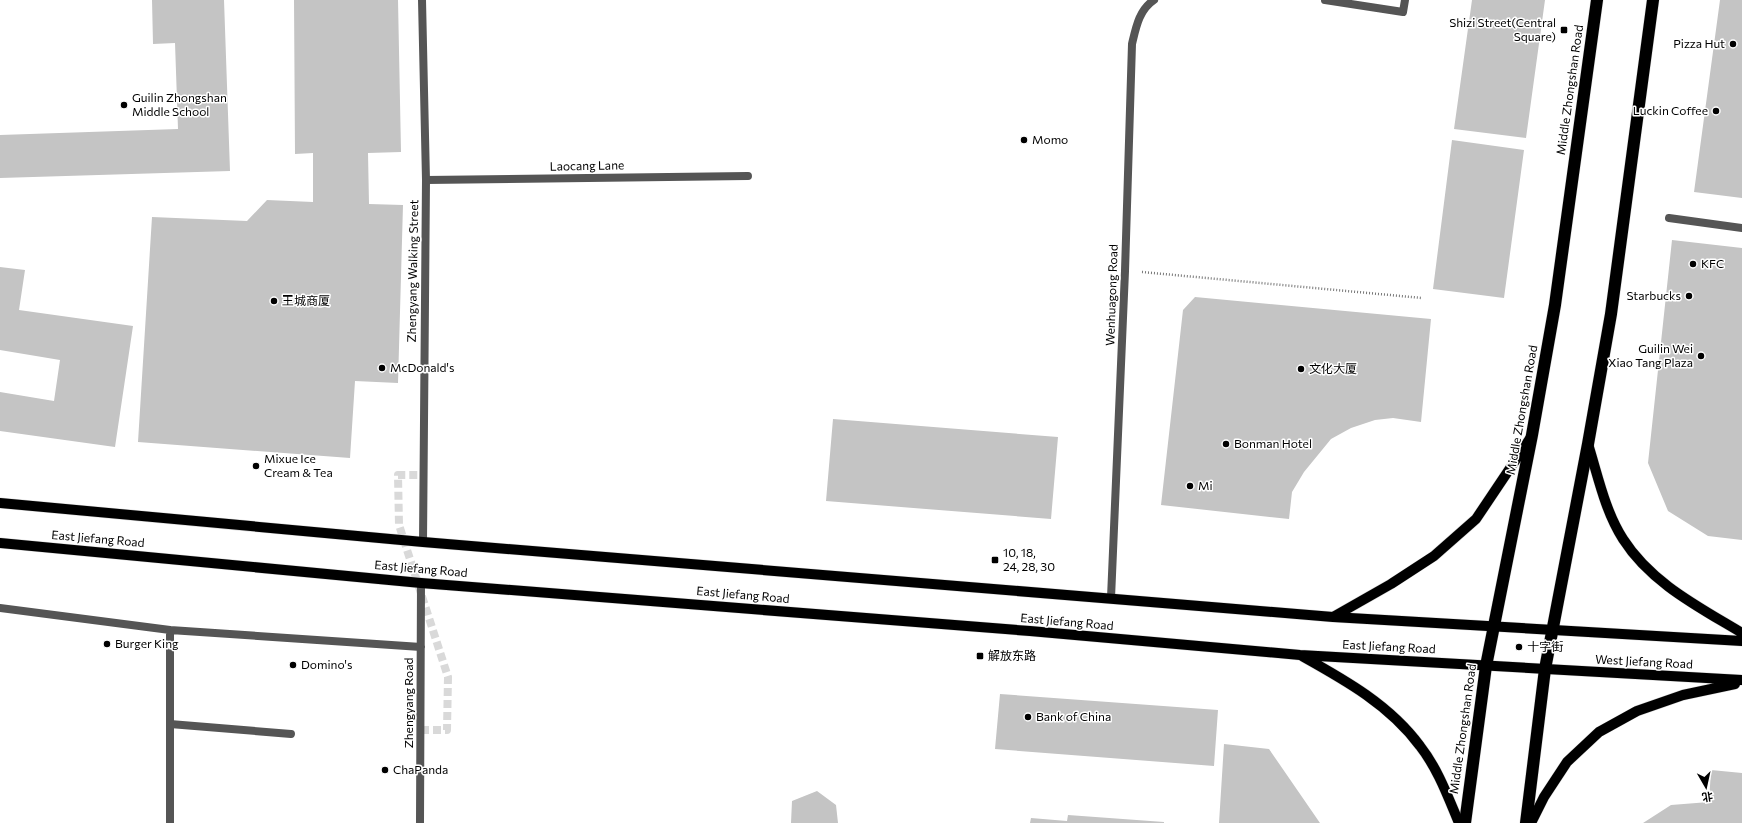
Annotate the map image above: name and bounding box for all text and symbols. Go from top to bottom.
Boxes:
place label: Shizi Street(Central Square) [1449,15,1556,43]
street label: Middle Zhongshan Road [1553,24,1585,156]
marker: Shizi Street(Central Square) [1559,25,1569,35]
place label: Pizza Hut [1673,36,1725,50]
marker: Pizza Hut [1728,39,1738,49]
place label: Guilin Zhongshan Middle School [132,90,227,118]
marker: Guilin Zhongshan Middle School [119,100,129,110]
place label: Luckin Coffee [1633,103,1708,117]
marker: Luckin Coffee [1711,106,1721,116]
place label: Momo [1032,132,1068,146]
marker: Momo [1019,135,1029,145]
street label: Laocang Lane [550,157,624,173]
street label: Zhengyang Walking Street [404,199,420,343]
street label: Wenhuagong Road [1102,244,1120,346]
place label: KFC [1701,256,1724,270]
marker: KFC [1688,259,1698,269]
place label: Starbucks [1626,288,1681,302]
marker: Starbucks [1684,291,1694,301]
place label: 王城商厦 [282,293,330,307]
marker: 王城商厦 [269,296,279,306]
place label: Guilin Wei Xiao Tang Plaza [1608,341,1693,369]
street label: Middle Zhongshan Road [1503,344,1539,476]
marker: Guilin Wei Xiao Tang Plaza [1696,351,1706,361]
place label: McDonald's [390,360,454,374]
place label: 文化大厦 [1309,361,1357,375]
marker: McDonald's [377,363,387,373]
marker: 文化大厦 [1296,364,1306,374]
place label: Bonman Hotel [1234,436,1312,450]
marker: Bonman Hotel [1221,439,1231,449]
place label: Mixue Ice Cream & Tea [264,451,333,479]
marker: Mixue Ice Cream & Tea [251,461,261,471]
place label: Mi [1198,478,1213,492]
marker: Mi [1185,481,1195,491]
street label: East Jiefang Road [51,527,145,550]
place label: 10, 18, 24, 28, 30 [1003,545,1055,573]
marker: 10, 18, 24, 28, 30 [990,555,1000,565]
street label: East Jiefang Road [374,557,468,580]
street label: East Jiefang Road [696,583,790,606]
street label: East Jiefang Road [1020,610,1114,633]
place label: Burger King [115,636,179,650]
street label: East Jiefang Road [1342,637,1436,656]
marker: Burger King [102,639,112,649]
place label: 十字街 [1527,639,1563,653]
marker: 十字街 [1514,642,1524,652]
place label: 解放东路 [988,648,1036,662]
marker: 解放东路 [975,651,985,661]
street label: West Jiefang Road [1595,651,1693,672]
place label: Domino's [301,657,353,671]
street label: Zhengyang Road [401,658,415,748]
marker: Domino's [288,660,298,670]
street label: Middle Zhongshan Road [1446,663,1478,795]
place label: Bank of China [1036,709,1111,723]
marker: Bank of China [1023,712,1033,722]
place label: ChaPanda [393,762,448,776]
marker: ChaPanda [380,765,390,775]
north arrow [1686,767,1726,807]
text: 北 [1701,790,1714,805]

